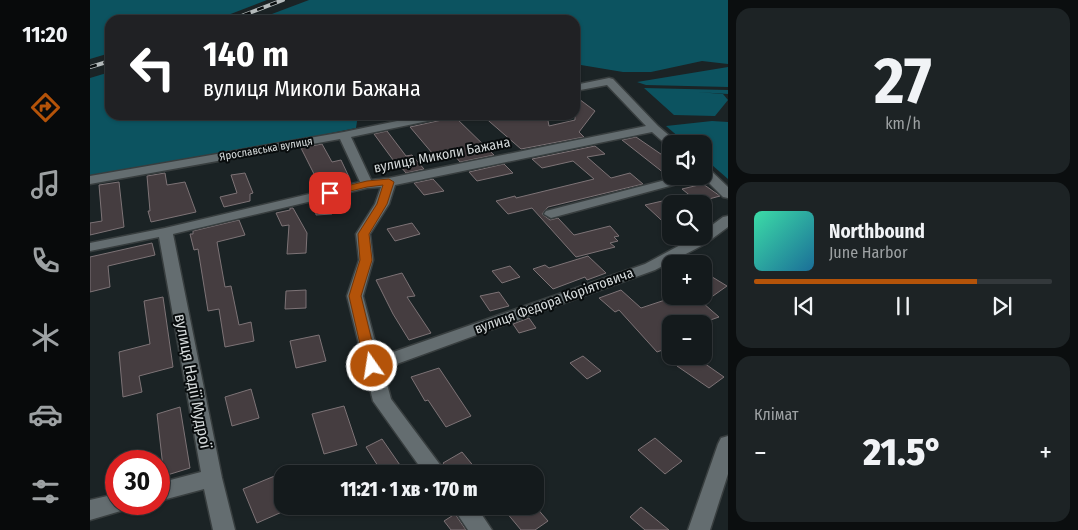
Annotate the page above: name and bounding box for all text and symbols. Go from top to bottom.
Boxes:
text: 11:20 [22,21,68,48]
text: 140 m [203,33,289,75]
icon: left [120,35,185,100]
text: 27 [874,42,932,120]
text: вулиця Миколи Бажана [203,75,421,102]
icon: directions [28,90,63,125]
text: km/h [885,114,921,133]
street label: вулиця Миколи Бажана [372,133,512,177]
street label: Ярославська вулиця [218,134,314,164]
map controls [662,135,712,365]
button: sound [662,135,712,185]
icon: music [28,167,63,202]
pin [309,172,351,214]
icon: arrive [316,179,344,207]
button: search [662,195,712,245]
text: Northbound [829,220,925,243]
icon: phone [28,243,63,278]
text: June Harbor [829,243,907,262]
button: + [662,255,712,305]
street label: вулиця Федора Коріятовича [472,264,636,338]
icon: previous [790,292,818,320]
icon: pause [889,292,917,320]
icon: next [988,292,1016,320]
street label: вулиця Надії Мудрої [171,312,216,451]
button: − [662,315,712,365]
icon: climate [28,320,63,355]
position arrow [345,339,397,391]
icon: car [28,397,63,432]
text: Клімат [754,405,799,424]
text: 21.5° [863,429,943,475]
text: − [754,436,767,469]
text: + [1039,436,1052,469]
speed limit sign: 30 [105,450,170,515]
icon: filters [28,474,63,509]
text: 11:21 · 1 хв · 170 m [340,478,478,501]

